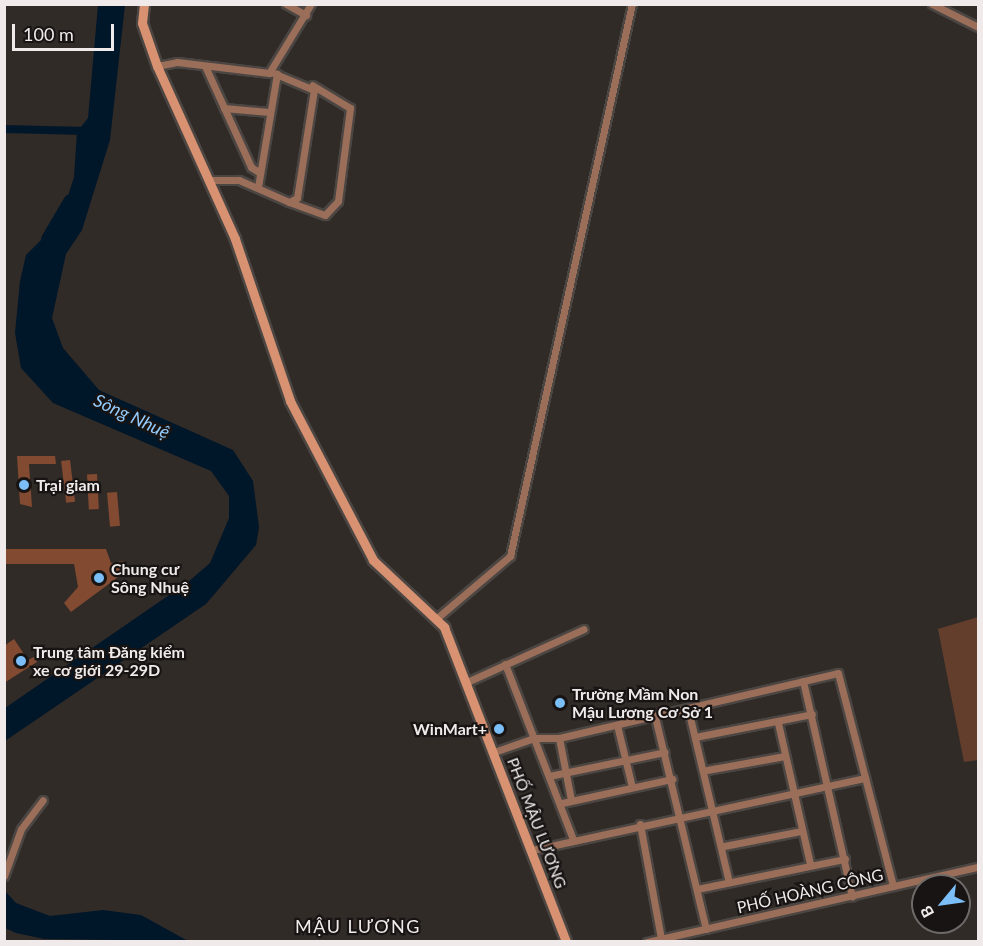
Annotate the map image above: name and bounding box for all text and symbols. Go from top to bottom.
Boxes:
scale bar [15,12,117,50]
text: 100 m [23,23,74,45]
water label: Sông Nhuệ [91,389,173,443]
place label: Trại giam [36,475,100,495]
marker: Trại giam [17,478,31,492]
place label: Chung cư Sông Nhuệ [111,559,189,597]
marker: Chung cư Sông Nhuệ [92,571,106,585]
place label: Trung tâm Đăng kiểm xe cơ giới 29-29D [33,642,185,680]
marker: Trung tâm Đăng kiểm xe cơ giới 29-29D [14,654,28,668]
place label: Trường Mầm Non Mậu Lương Cơ Sở 1 [572,684,714,722]
marker: Trường Mầm Non Mậu Lương Cơ Sở 1 [553,696,567,710]
place label: WinMart+ [413,719,487,739]
marker: WinMart+ [492,722,506,736]
street label: PHỐ MẬU LƯƠNG [503,755,571,891]
street label: PHỐ HOÀNG CÔNG [735,865,885,917]
north arrow [911,874,971,934]
text: B [916,903,937,921]
district label: MẬU LƯƠNG [295,915,421,937]

